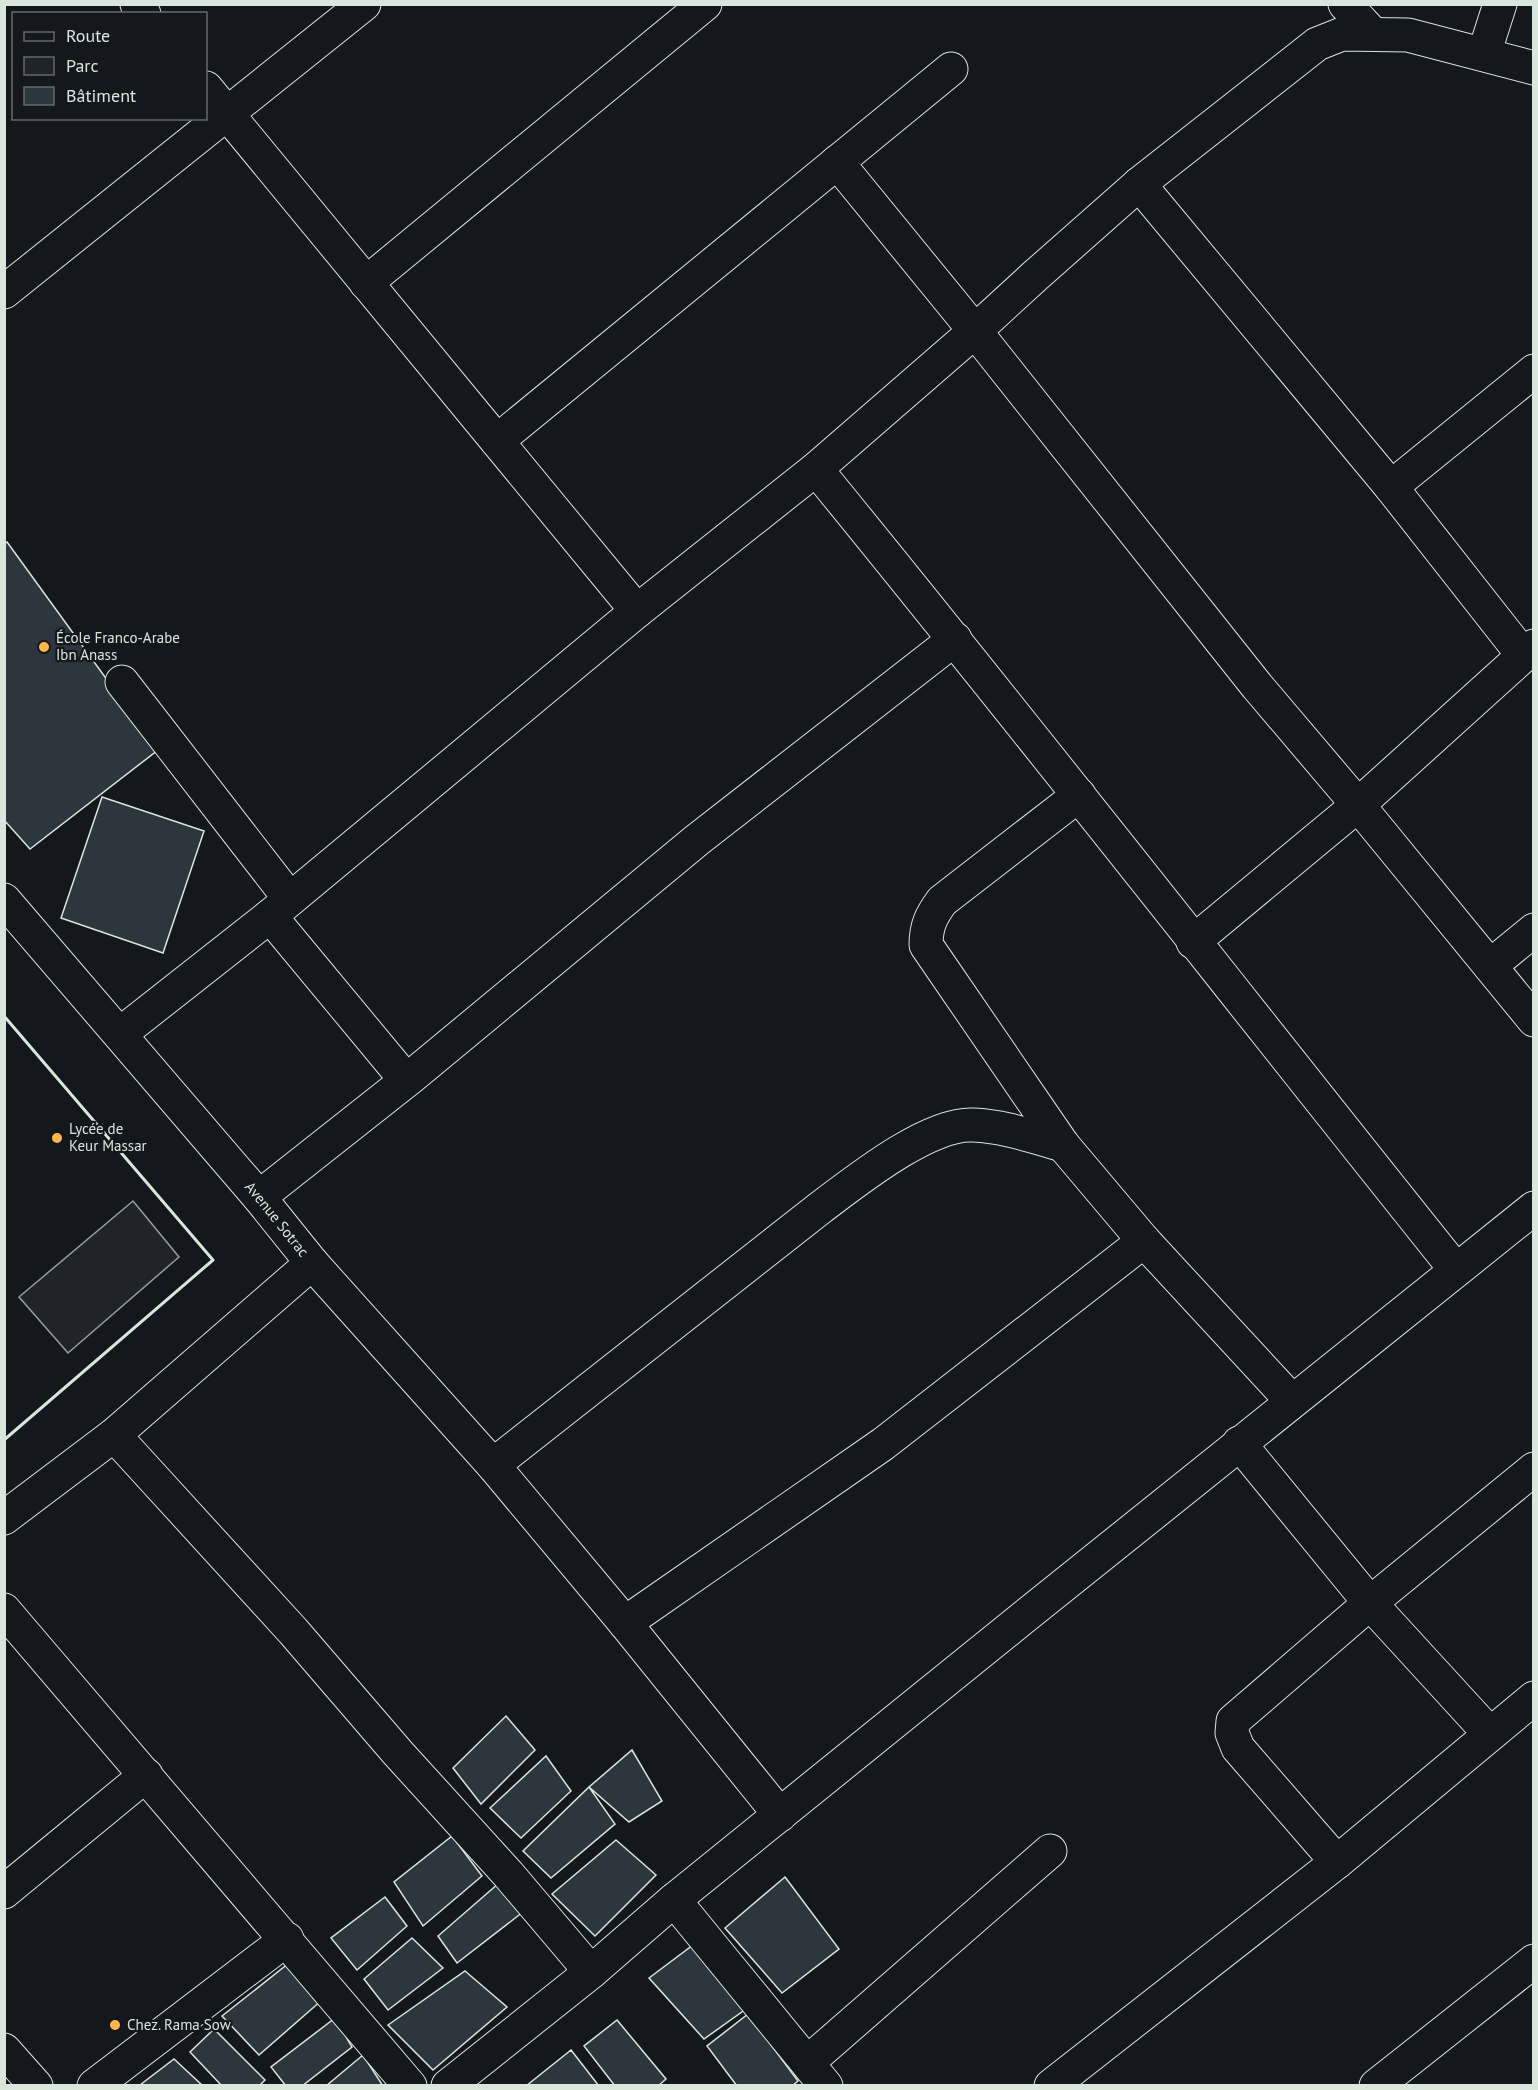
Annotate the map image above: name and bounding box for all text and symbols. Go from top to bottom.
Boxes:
legend [12,12,207,120]
text: Route [66,24,110,47]
text: Parc [66,54,99,77]
text: Bâtiment [66,84,136,107]
place label: École Franco-Arabe Ibn Anass [56,628,180,664]
marker: École Franco-Arabe Ibn Anass [37,640,51,654]
place label: Lycée de Keur Massar [69,1119,147,1155]
marker: Lycée de Keur Massar [50,1131,64,1145]
street label: Avenue Sotrac [241,1177,313,1261]
place label: Chez. Rama Sow [127,2015,231,2034]
marker: Chez. Rama Sow [108,2018,122,2032]

